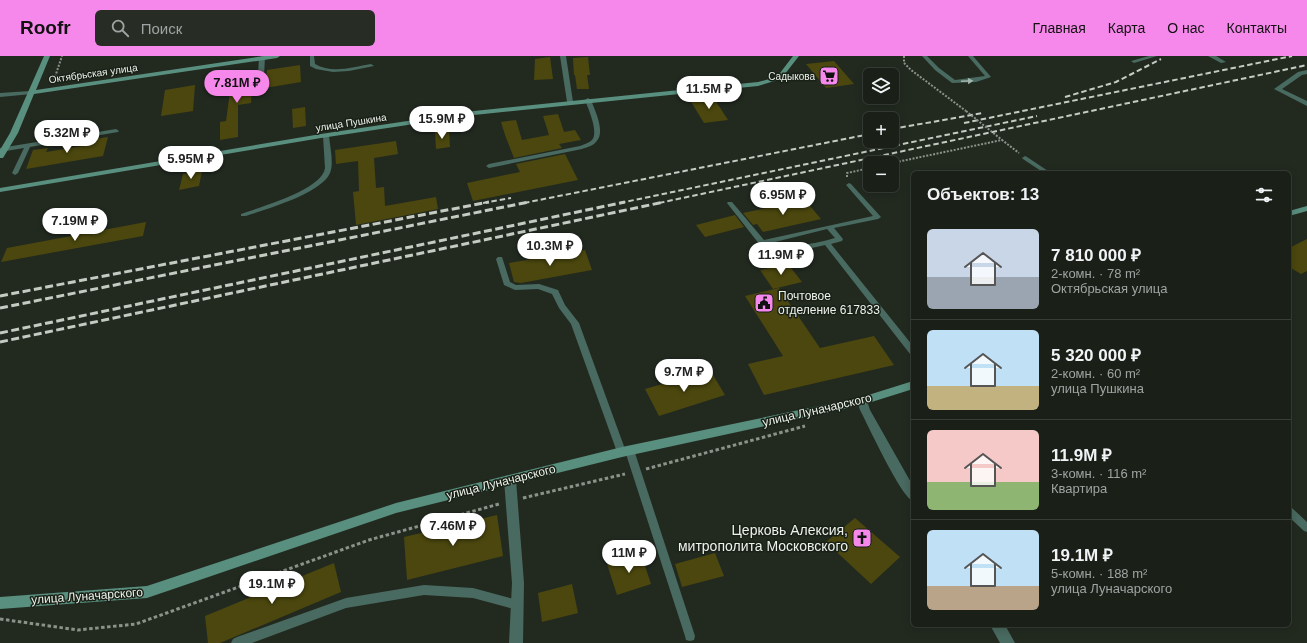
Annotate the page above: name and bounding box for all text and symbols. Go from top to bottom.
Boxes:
search box [95,10,375,46]
text: Roofr [20,17,71,38]
icon: search [109,17,131,39]
text: Поиск [141,20,182,37]
text: Главная [1032,20,1086,36]
text: Карта [1108,20,1145,36]
text: О нас [1167,20,1205,36]
text: Контакты [1227,20,1287,36]
street label: Октябрьская улица [48,62,139,85]
supermarket icon: Садыкова [818,65,840,87]
map controls [863,68,899,192]
button: layers [863,68,899,104]
pin: 7.81M ₽ [200,70,274,104]
place label: Садыкова [768,71,815,82]
text: 7.81M ₽ [213,75,261,90]
pin: 11.5M ₽ [672,76,746,110]
one-way arrow [961,78,974,84]
text: 11.5M ₽ [686,81,732,96]
pin: 15.9M ₽ [405,106,479,140]
street label: улица Пушкина [315,111,388,134]
text: 15.9M ₽ [418,111,466,126]
button: + [863,112,899,148]
pin: 5.32M ₽ [30,120,104,154]
text: 5.32M ₽ [43,125,91,140]
pin: 5.95M ₽ [154,146,228,180]
text: 5.95M ₽ [167,151,215,166]
button: − [863,156,899,192]
pin: 6.95M ₽ [746,182,820,216]
icon: filters [1253,184,1275,206]
text: Объектов: 13 [927,185,1039,204]
text: 6.95M ₽ [759,187,807,202]
pin: 7.19M ₽ [38,208,112,242]
text: 7.19M ₽ [51,213,99,228]
pin: 10.3M ₽ [513,233,587,267]
text: 10.3M ₽ [526,238,574,253]
pin: 11.9M ₽ [744,242,818,276]
icon: home [959,245,1007,293]
text: 7 810 000 ₽ [1051,246,1141,265]
text: 11.9M ₽ [758,247,804,262]
text: 2-комн. · 78 m² [1051,266,1140,281]
text: Октябрьская улица [1051,281,1167,296]
place label: Почтовое отделение 617833 [778,289,880,317]
public building icon: Почтовое отделение 617833 [753,292,775,314]
icon: home [959,346,1007,394]
text: 5 320 000 ₽ [1051,346,1141,365]
pin: 9.7M ₽ [651,359,717,393]
text: 9.7M ₽ [664,364,704,379]
text: 2-комн. · 60 m² [1051,366,1140,381]
text: улица Пушкина [1051,381,1144,396]
street label: улица Луначарского [761,391,873,429]
icon: home [959,446,1007,494]
text: 11.9M ₽ [1051,446,1112,465]
street label: улица Луначарского [445,462,557,502]
text: 3-комн. · 116 m² [1051,466,1146,481]
text: Квартира [1051,481,1107,496]
pin: 7.46M ₽ [416,513,490,547]
text: 7.46M ₽ [429,518,477,533]
place label: Церковь Алексия, митрополита Московского [678,522,848,554]
church icon: Церковь Алексия, митрополита Московского [851,527,873,549]
pin: 11M ₽ [601,540,657,574]
text: 11M ₽ [611,545,647,560]
icon: home [959,546,1007,594]
text: 19.1M ₽ [1051,546,1113,565]
text: 5-комн. · 188 m² [1051,566,1147,581]
pin: 19.1M ₽ [235,571,309,605]
text: 19.1M ₽ [248,576,296,591]
text: улица Луначарского [1051,581,1172,596]
street label: улица Луначарского [31,585,144,607]

